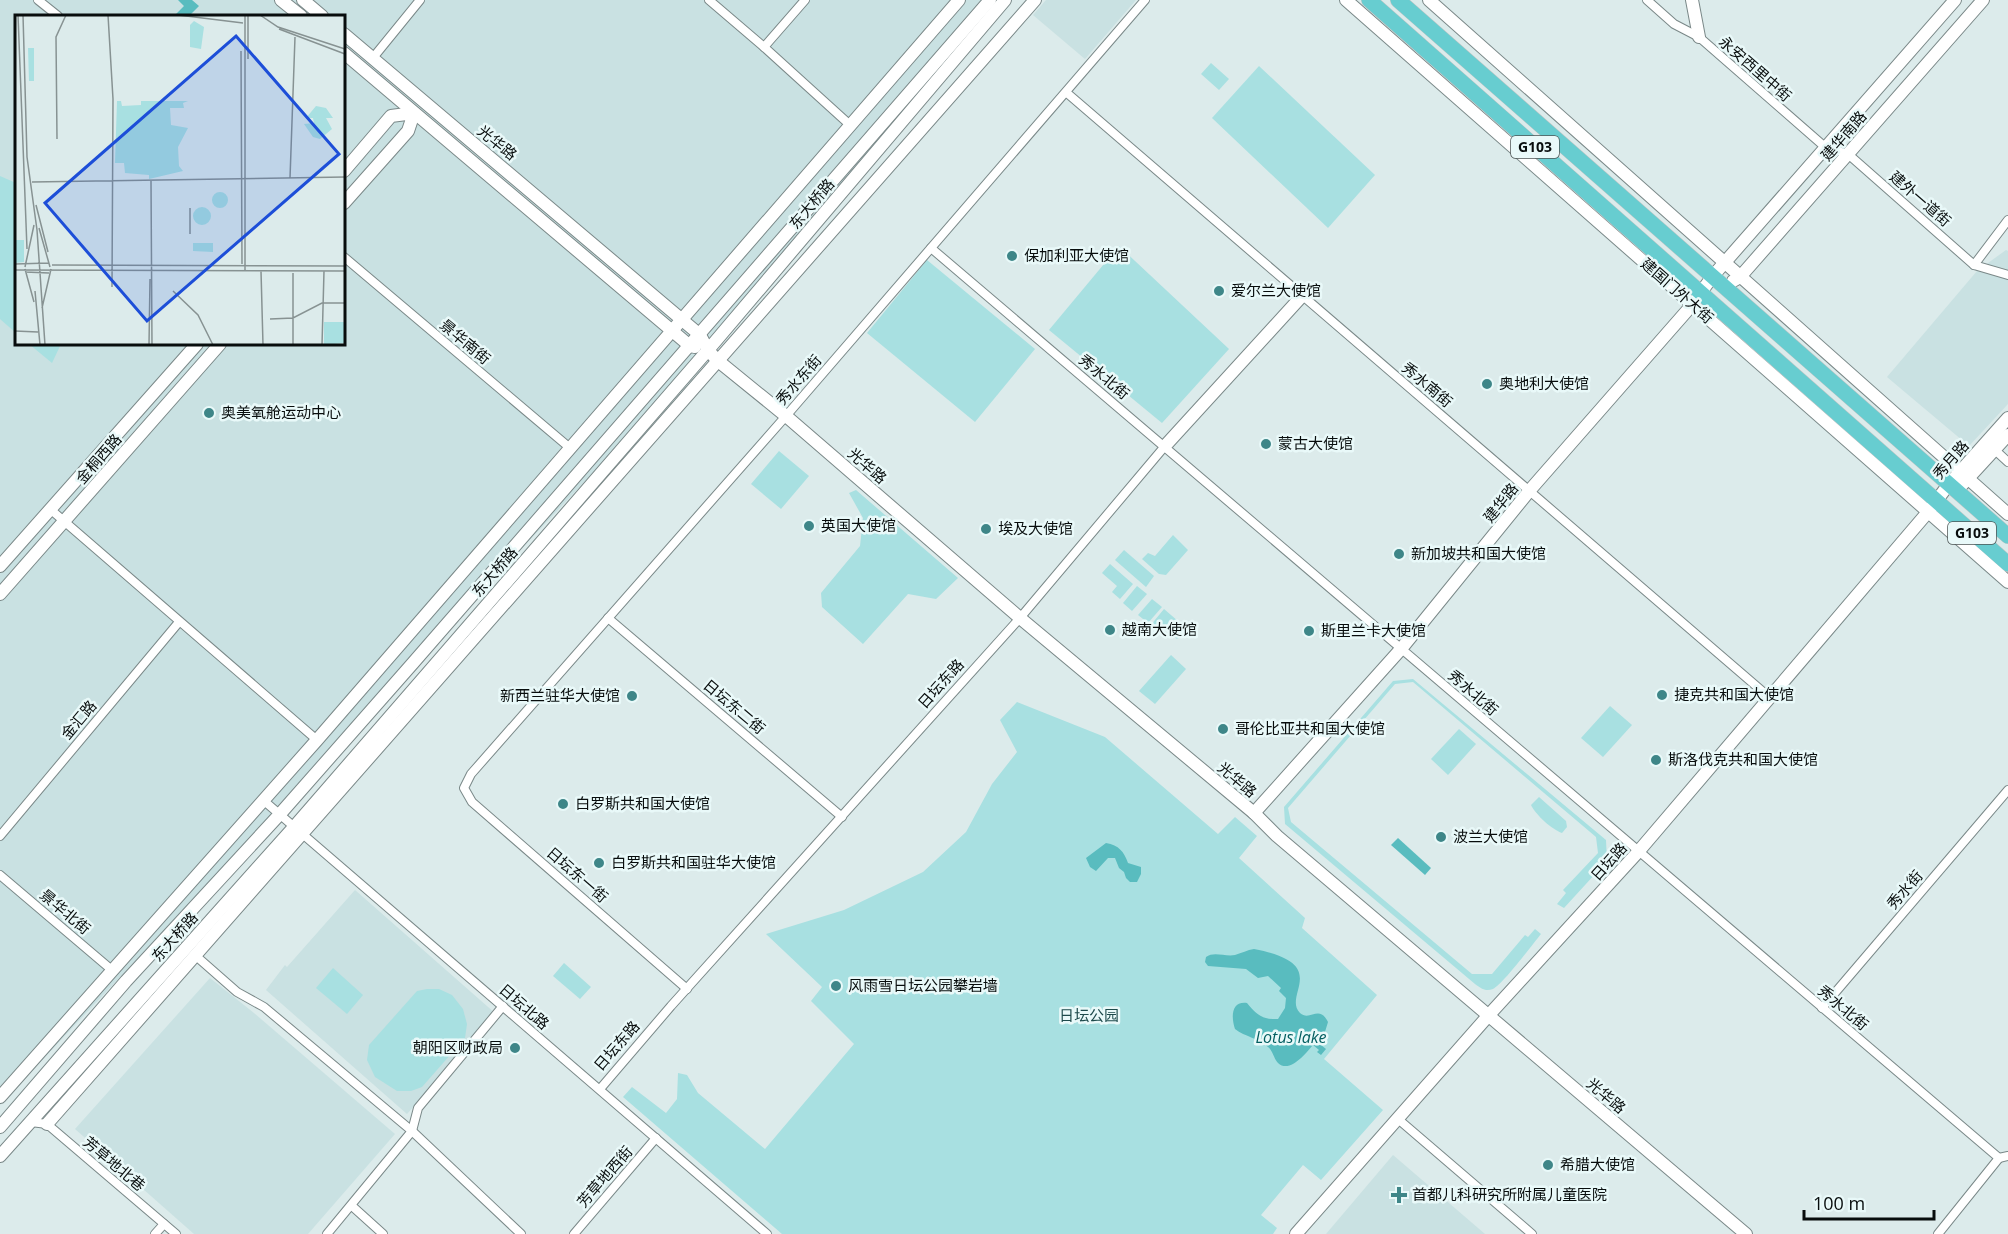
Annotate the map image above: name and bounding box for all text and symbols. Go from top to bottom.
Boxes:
inset map [15,15,345,345]
street label: 永安西里中街 [1715,31,1796,105]
street label: 建华南路 [1816,106,1870,165]
street label: 光华路 [474,120,521,164]
road number: G103 [1511,136,1559,158]
street label: 建外一道街 [1886,166,1956,230]
street label: 东大桥路 [784,174,838,233]
place label: 保加利亚大使馆 [1024,245,1129,265]
marker: 保加利亚大使馆 [1005,249,1019,263]
street label: 建国门外大街 [1637,253,1718,327]
place label: 爱尔兰大使馆 [1231,280,1321,300]
marker: 爱尔兰大使馆 [1212,284,1226,298]
street label: 景华南街 [436,314,495,368]
street label: 秀水北街 [1075,349,1134,403]
street label: 秀水东街 [771,350,825,409]
street label: 秀水南街 [1398,357,1457,411]
place label: 奥地利大使馆 [1499,373,1589,393]
marker: 奥地利大使馆 [1480,377,1494,391]
place label: 奥美氧舱运动中心 [221,402,341,422]
marker: 奥美氧舱运动中心 [202,406,216,420]
street label: 金桐西路 [71,429,125,488]
place label: 蒙古大使馆 [1278,433,1353,453]
street label: 秀月路 [1928,436,1973,483]
marker: 蒙古大使馆 [1259,437,1273,451]
street label: 光华路 [844,443,891,488]
street label: 建华路 [1478,479,1522,526]
place label: 英国大使馆 [821,515,896,535]
place label: 埃及大使馆 [998,518,1073,538]
marker: 英国大使馆 [802,519,816,533]
marker: 埃及大使馆 [979,522,993,536]
road number: G103 [1948,522,1996,544]
street label: 东大桥路 [467,542,521,601]
place label: 新加坡共和国大使馆 [1411,543,1546,563]
marker: 新加坡共和国大使馆 [1392,547,1406,561]
place label: 越南大使馆 [1122,619,1197,639]
place label: 斯里兰卡大使馆 [1321,620,1426,640]
marker: 越南大使馆 [1103,623,1117,637]
marker: 斯里兰卡大使馆 [1302,624,1316,638]
street label: 日坛东路 [913,654,968,712]
street label: 秀水北街 [1444,665,1503,719]
street label: 日坛东二街 [699,674,770,738]
place label: 捷克共和国大使馆 [1674,684,1794,704]
place label: 新西兰驻华大使馆 [500,685,620,705]
marker: 捷克共和国大使馆 [1655,688,1669,702]
marker: 新西兰驻华大使馆 [625,689,639,703]
street label: 金汇路 [56,696,100,743]
place label: 哥伦比亚共和国大使馆 [1235,718,1385,738]
marker: 哥伦比亚共和国大使馆 [1216,722,1230,736]
place label: 斯洛伐克共和国大使馆 [1668,749,1818,769]
marker: 斯洛伐克共和国大使馆 [1649,753,1663,767]
street label: 光华路 [1214,757,1261,801]
place label: 白罗斯共和国大使馆 [575,793,710,813]
marker: 白罗斯共和国大使馆 [556,797,570,811]
place label: 波兰大使馆 [1453,826,1528,846]
marker: 波兰大使馆 [1434,830,1448,844]
street label: 日坛路 [1586,838,1631,885]
street label: 日坛东一街 [543,842,613,906]
place label: 白罗斯共和国驻华大使馆 [611,852,776,872]
marker: 白罗斯共和国驻华大使馆 [592,856,606,870]
street label: 秀水街 [1882,866,1927,913]
street label: 景华北街 [36,884,95,938]
street label: 东大桥路 [147,907,202,965]
place label: 风雨雪日坛公园攀岩墙 [848,975,998,995]
street label: 日坛北路 [495,979,554,1033]
marker: 风雨雪日坛公园攀岩墙 [829,979,843,993]
street label: 秀水北街 [1814,980,1873,1034]
park label: 日坛公园 [1059,1005,1119,1025]
street label: 日坛东路 [589,1016,643,1075]
water label: Lotus lake [1255,1026,1327,1048]
place label: 朝阳区财政局 [413,1037,503,1057]
marker: 朝阳区财政局 [508,1041,522,1055]
street label: 光华路 [1583,1073,1630,1117]
street label: 芳草地北巷 [79,1131,150,1195]
street label: 芳草地西街 [572,1141,636,1211]
place label: 希腊大使馆 [1560,1154,1635,1174]
marker: 希腊大使馆 [1541,1158,1555,1172]
scale bar [1804,1183,1934,1221]
place label: 首都儿科研究所附属儿童医院 [1412,1184,1607,1204]
marker: 首都儿科研究所附属儿童医院 [1390,1186,1408,1204]
text: 100 m [1813,1191,1865,1215]

